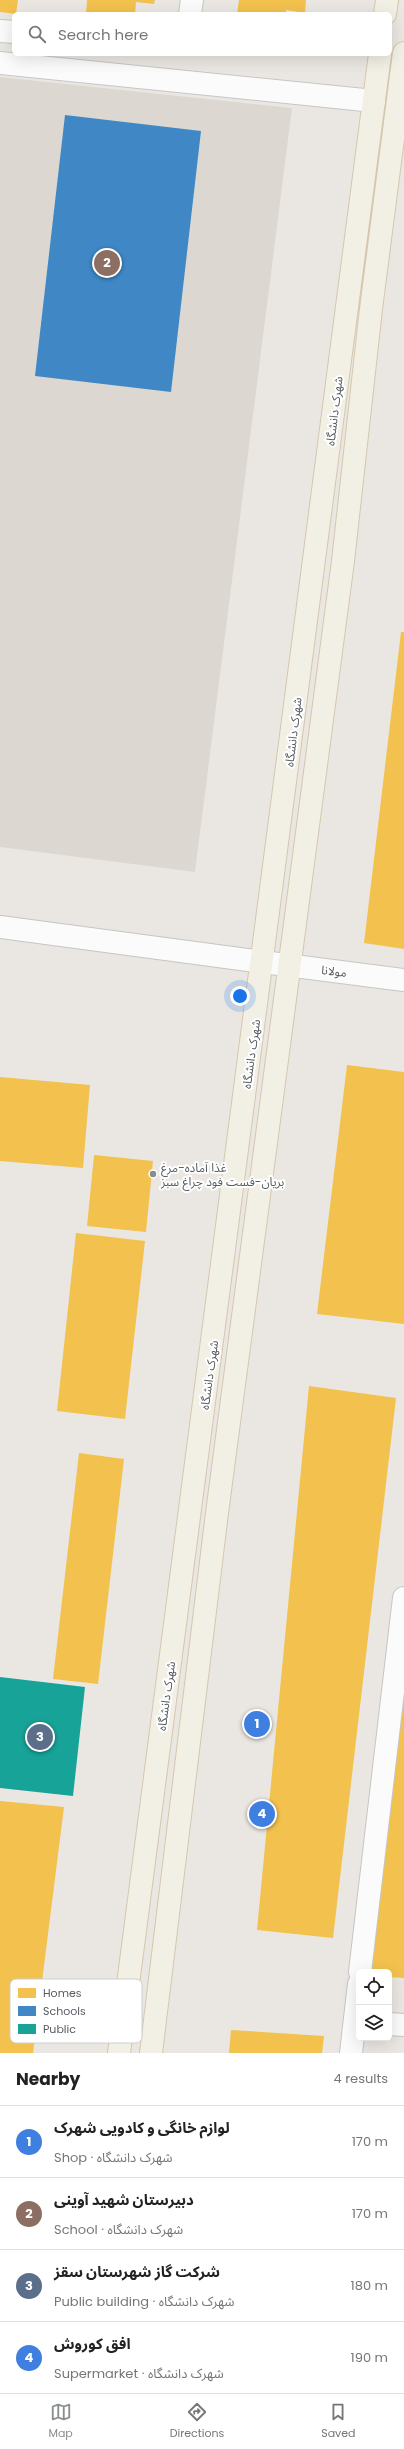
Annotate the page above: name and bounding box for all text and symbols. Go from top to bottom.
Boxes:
search box [12,12,392,56]
icon: search [26,23,48,45]
text: Search here [58,24,148,45]
pin: 2 [94,248,120,278]
street label: شهرک دانشگاه [321,375,347,447]
street label: شهرک دانشگاه [280,696,306,768]
street label: مولانا [320,961,348,981]
your location [230,986,250,1006]
street label: شهرک دانشگاه [238,1018,264,1090]
place label: غذا آماده-مرغ بریان-فست فود چراغ سبز [160,1159,284,1191]
marker: غذا آماده-مرغ بریان-فست فود چراغ سبز [148,1169,158,1179]
street label: شهرک دانشگاه [196,1339,222,1411]
street label: شهرک دانشگاه [153,1660,179,1732]
pin: 1 [244,1709,270,1739]
pin: 3 [27,1722,53,1752]
pin: 4 [249,1799,275,1829]
map controls [356,1969,392,2041]
button: locate [356,1969,392,2005]
legend [10,1979,142,2043]
text: Homes [43,1985,82,2001]
text: Schools [43,2003,86,2019]
button: layers [356,2005,392,2041]
text: Public [43,2021,76,2037]
text: Nearby [16,2067,80,2091]
text: 4 results [334,2069,388,2088]
text: لوازم خانگی و کادویی شهرک [54,2117,230,2138]
text: 1 [27,2132,31,2151]
text: 170 m [352,2132,388,2151]
text: Shop · شهرک دانشگاه [54,2148,173,2167]
text: دبیرستان شهید آوینی [54,2189,194,2210]
text: 2 [25,2204,33,2223]
text: 170 m [352,2204,388,2223]
text: School · شهرک دانشگاه [54,2220,183,2239]
text: شرکت گاز شهرستان سقز [54,2261,220,2282]
text: 3 [25,2276,33,2295]
text: 180 m [351,2276,388,2295]
text: Public building · شهرک دانشگاه [54,2292,234,2311]
text: افق کوروش [54,2333,131,2354]
text: 4 [25,2348,33,2367]
text: 190 m [351,2348,388,2367]
text: Supermarket · شهرک دانشگاه [54,2364,224,2383]
tab: Map [48,2401,73,2442]
tab: Directions [170,2401,224,2442]
tab: Saved [321,2401,356,2442]

